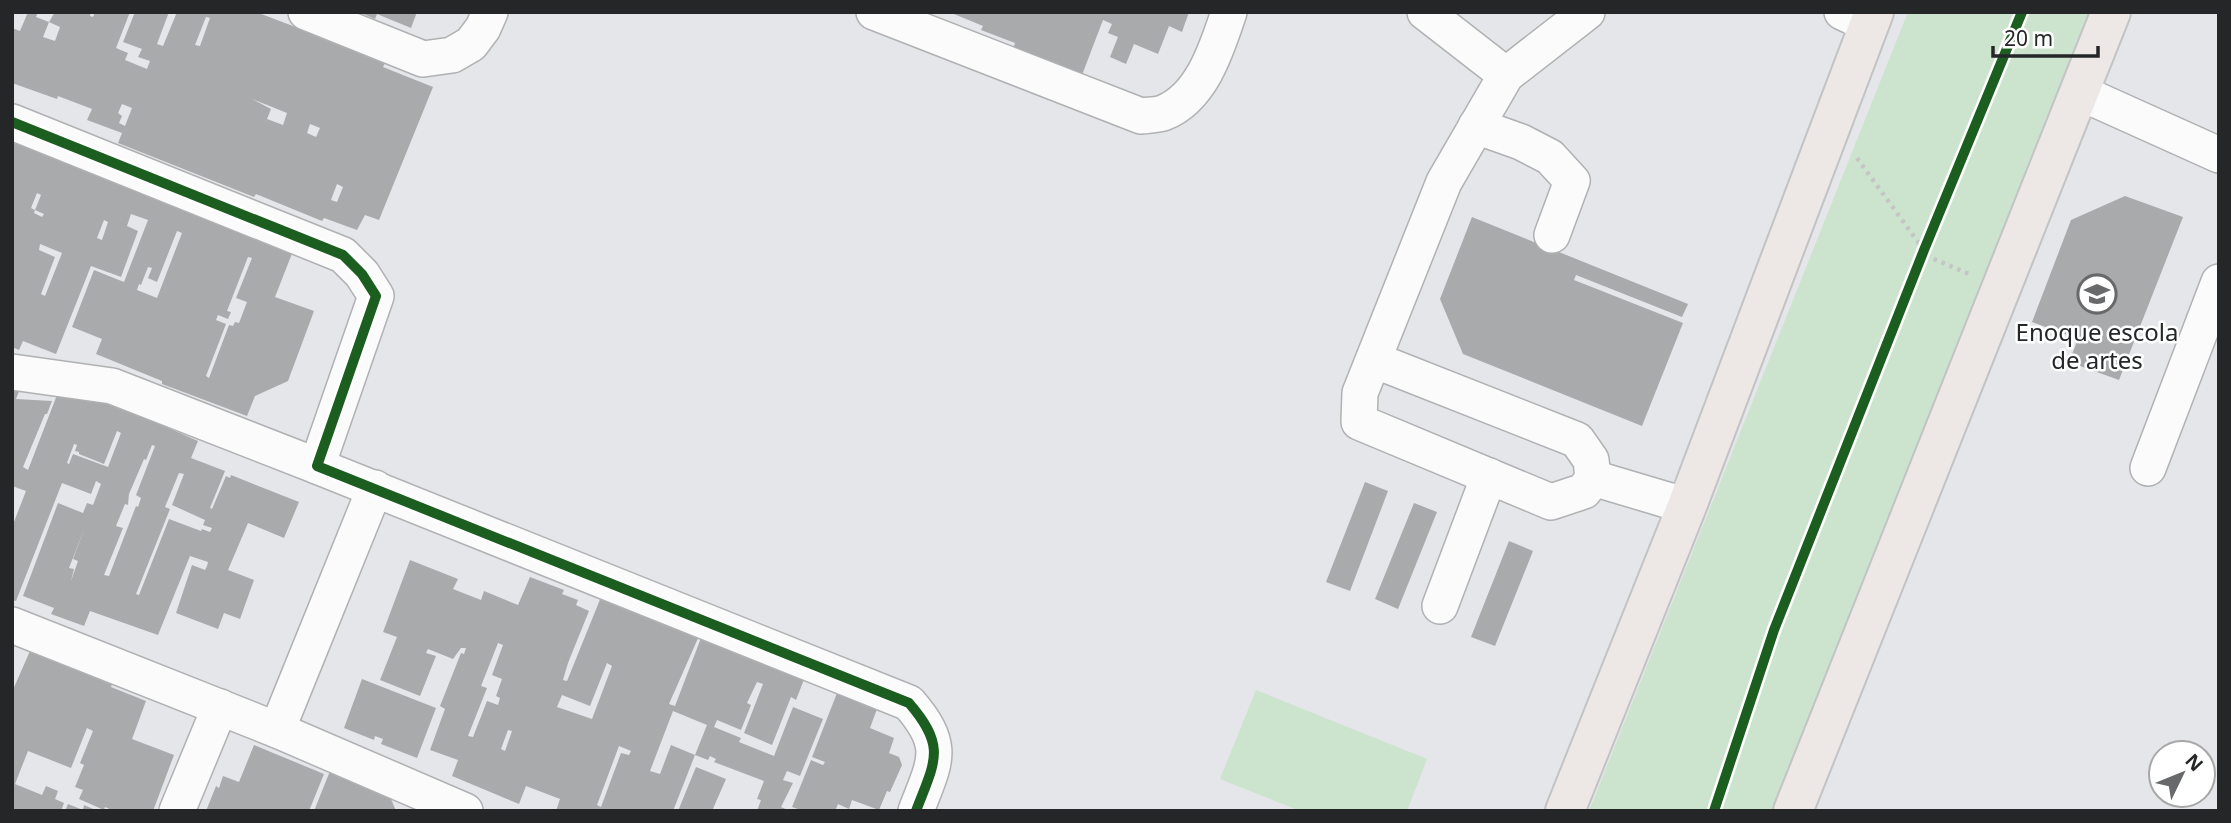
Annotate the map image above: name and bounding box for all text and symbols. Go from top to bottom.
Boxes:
scale bar [1993,14,2098,58]
text: 20 m [2004,24,2053,52]
school or university icon: Enoque escola de artes [2076,273,2118,315]
place label: Enoque escola de artes [2016,315,2178,376]
north arrow [2147,739,2217,809]
text: N [2180,748,2209,777]

